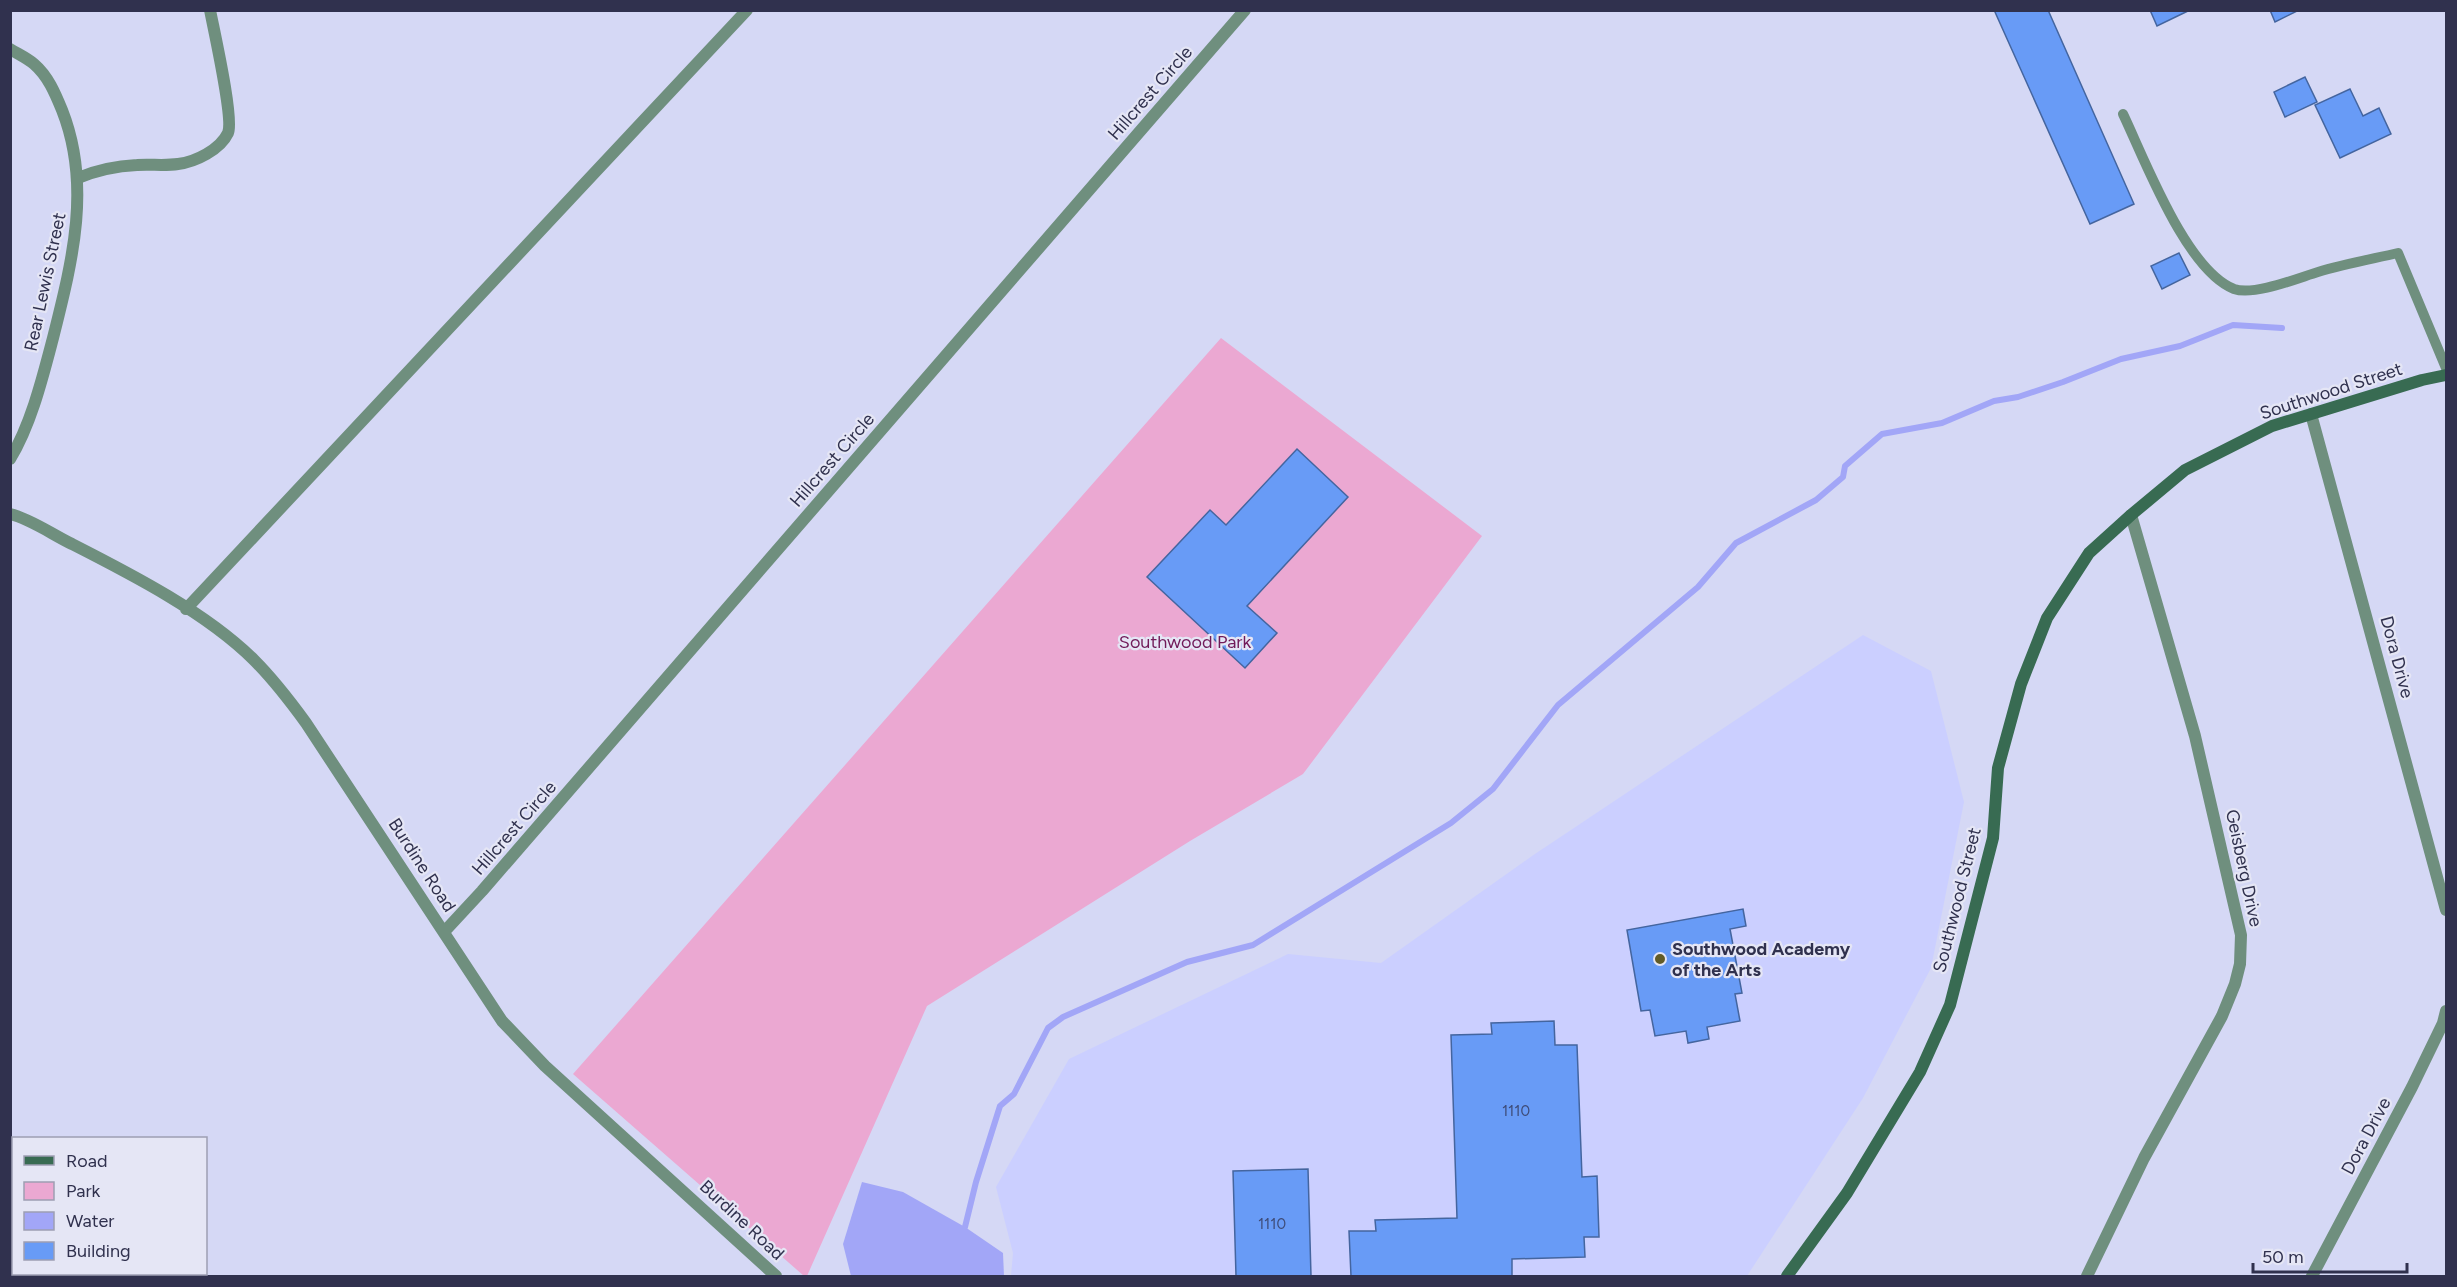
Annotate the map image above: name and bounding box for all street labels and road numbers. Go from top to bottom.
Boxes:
street label: Hillcrest Circle [1103,41,1197,145]
street label: Rear Lewis Street [20,210,70,353]
street label: Southwood Street [2257,358,2405,424]
street label: Hillcrest Circle [785,408,879,512]
street label: Dora Drive [2375,614,2419,701]
street label: Hillcrest Circle [467,776,561,880]
street label: Geisberg Drive [2221,807,2267,929]
street label: Burdine Road [383,814,461,916]
street label: Southwood Street [1928,825,1986,975]
street label: Dora Drive [2337,1094,2396,1178]
street label: Burdine Road [695,1175,789,1265]

